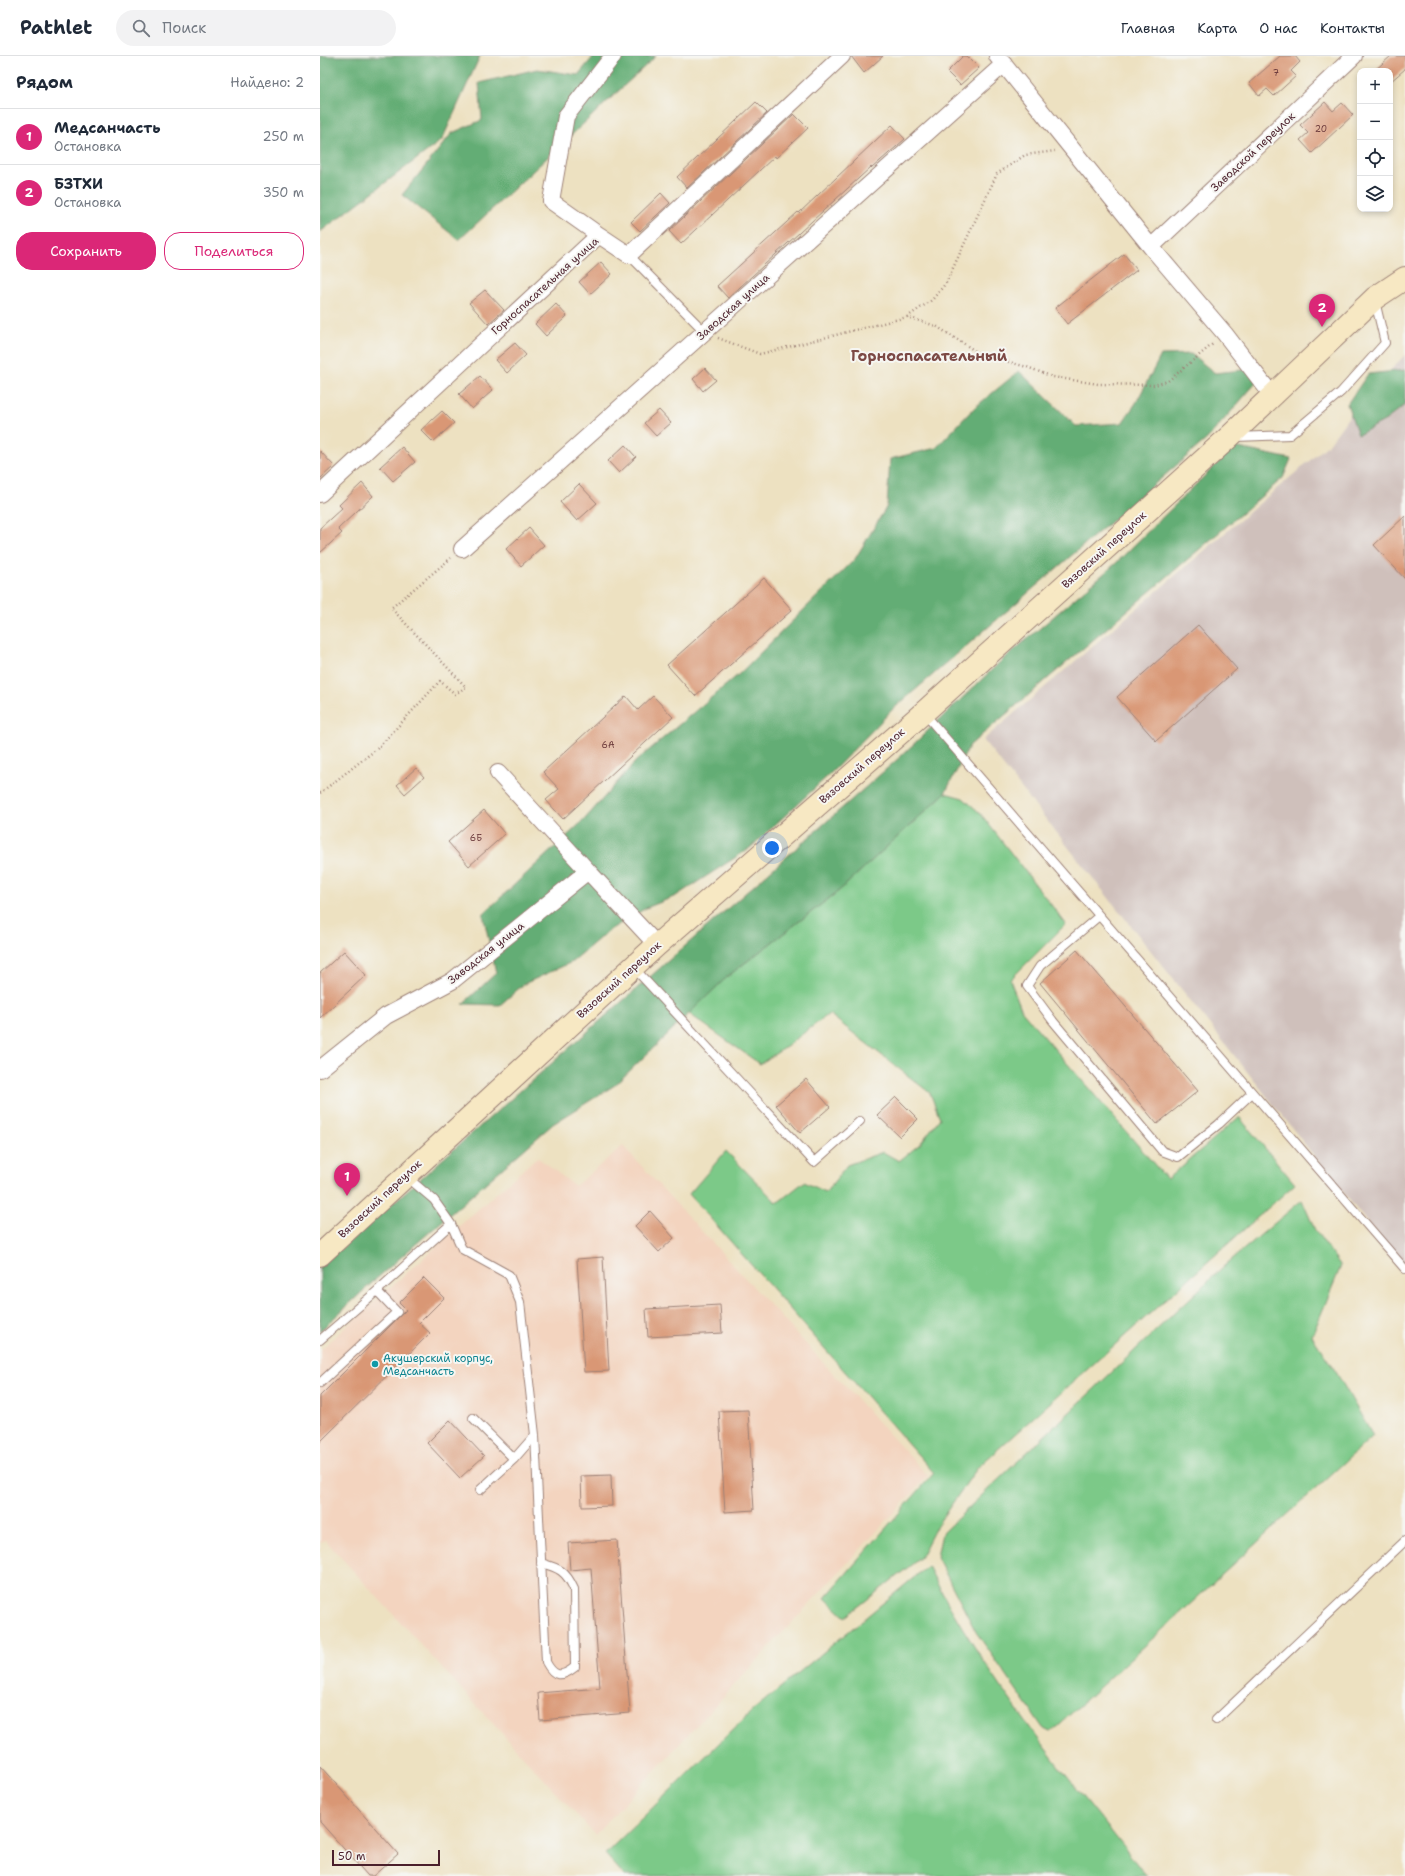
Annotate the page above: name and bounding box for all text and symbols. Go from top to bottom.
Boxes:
search box [116,10,396,46]
text: Pathlet [20,15,92,40]
icon: search [130,17,152,39]
text: Поиск [162,18,206,38]
text: Главная [1121,19,1175,37]
text: Карта [1197,19,1237,37]
text: О нас [1259,19,1298,37]
text: Контакты [1320,19,1385,37]
house number: 7 [1273,67,1279,79]
map controls [1357,68,1393,212]
button: + [1357,68,1393,104]
text: Рядом [16,71,73,93]
text: Найдено: 2 [230,74,304,91]
button: − [1357,104,1393,140]
street label: Заводской переулок [1208,109,1299,195]
text: Медсанчасть [54,118,161,138]
house number: 20 [1315,123,1327,135]
text: 1 [26,128,32,145]
text: 250 m [263,128,304,145]
text: Остановка [54,138,121,155]
button: locate [1357,140,1393,176]
text: БЗТХИ [54,174,103,194]
button: layers [1357,176,1393,212]
text: 2 [24,184,34,201]
text: 350 m [263,184,304,201]
text: Остановка [54,194,121,211]
button: Сохранить [16,232,156,270]
button: Поделиться [164,232,304,270]
street label: Горноспасательная улица [488,234,602,338]
street label: Заводская улица [693,270,773,344]
pin: 2 [1309,294,1335,327]
district label: Горноспасательный [851,346,1008,366]
street label: Вязовский переулок [1059,508,1150,592]
street label: Вязовский переулок [816,725,908,807]
house number: 6А [602,739,615,751]
house number: 6Б [470,832,482,844]
your location [762,838,782,858]
street label: Заводская улица [445,918,527,988]
street label: Вязовский переулок [574,938,665,1022]
street label: Вязовский переулок [335,1156,425,1242]
pin: 1 [334,1163,360,1196]
place label: Акушерский корпус, Медсанчасть [383,1351,493,1379]
marker: Акушерский корпус, Медсанчасть [370,1359,380,1369]
scale bar [332,1848,440,1867]
text: 50 m [338,1849,366,1864]

